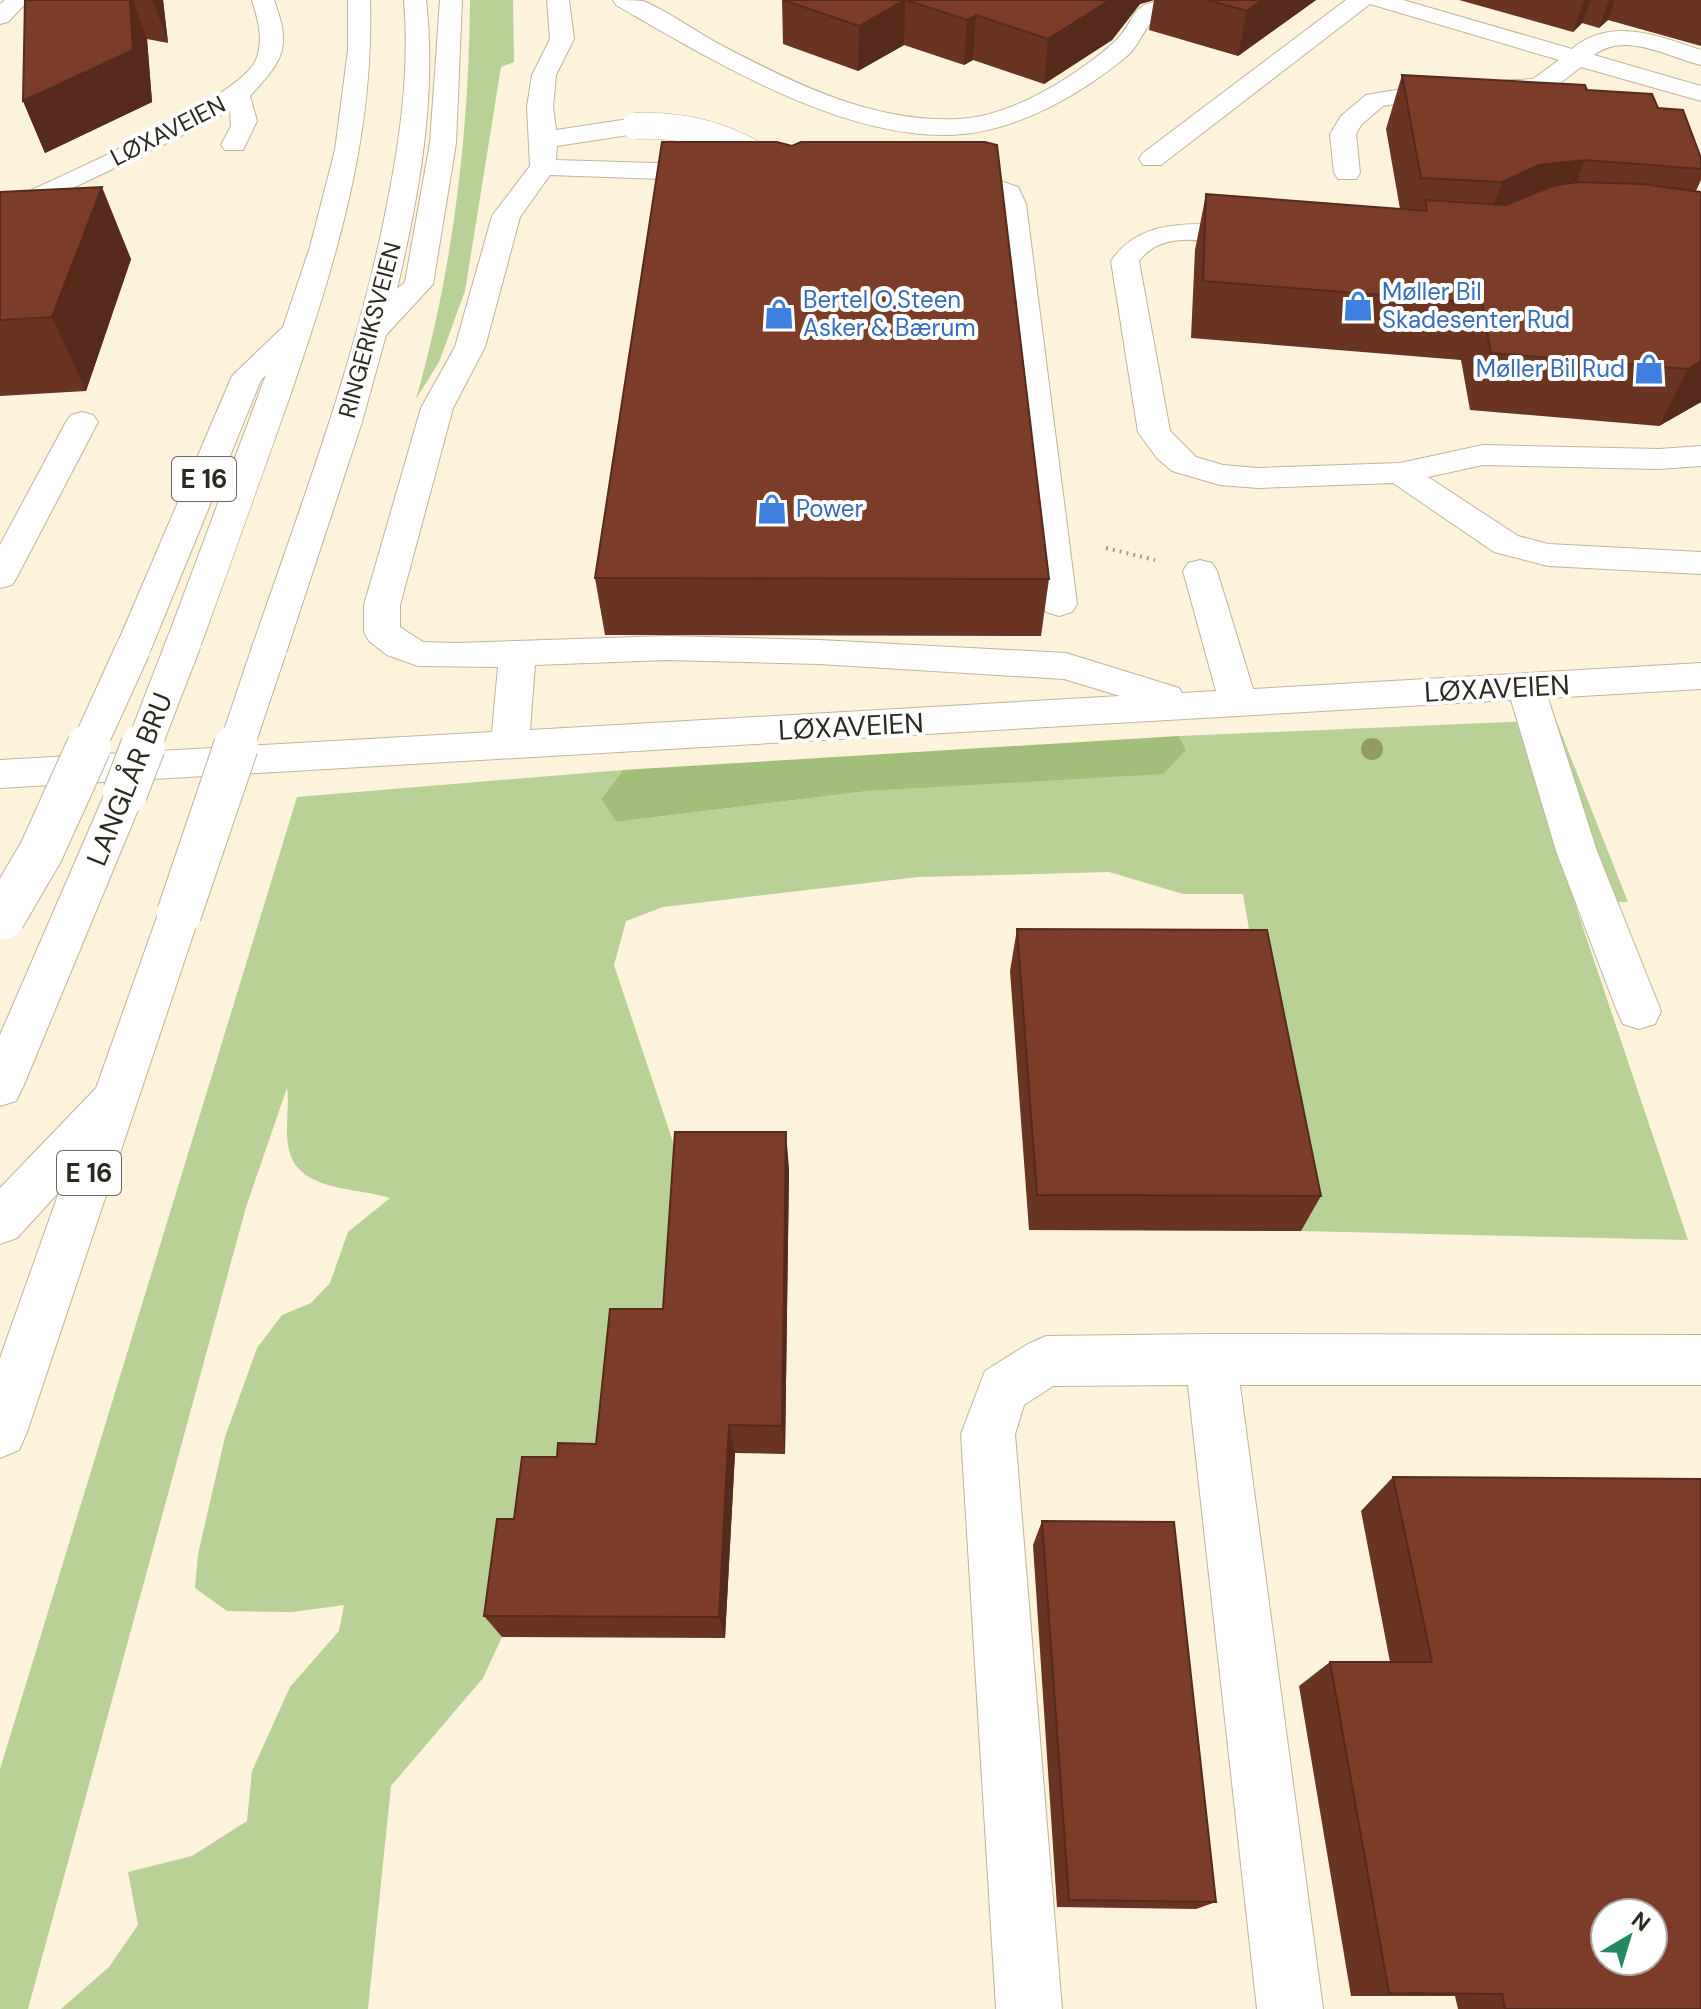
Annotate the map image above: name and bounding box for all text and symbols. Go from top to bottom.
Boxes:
street label: LØXAVEIEN [105,88,230,173]
street label: RINGERIKSVEIEN [331,238,408,421]
place label: Møller Bil Skadesenter Rud [1382,276,1570,335]
place label: Bertel O.Steen Asker & Bærum [803,284,976,343]
shop icon: Møller Bil Skadesenter Rud [1341,289,1375,323]
shop icon: Bertel O.Steen Asker & Bærum [762,297,796,331]
shop icon: Møller Bil Rud [1632,352,1666,386]
place label: Møller Bil Rud [1476,353,1625,384]
road number: E 16 [172,457,236,501]
shop icon: Power [755,492,789,526]
place label: Power [796,493,863,524]
street label: LØXAVEIEN [1423,666,1571,711]
street label: LANGLÅR BRU [77,687,181,871]
street label: LØXAVEIEN [777,704,925,749]
road number: E 16 [57,1151,121,1195]
north arrow [1589,1897,1669,1977]
text: N [1626,1905,1656,1938]

